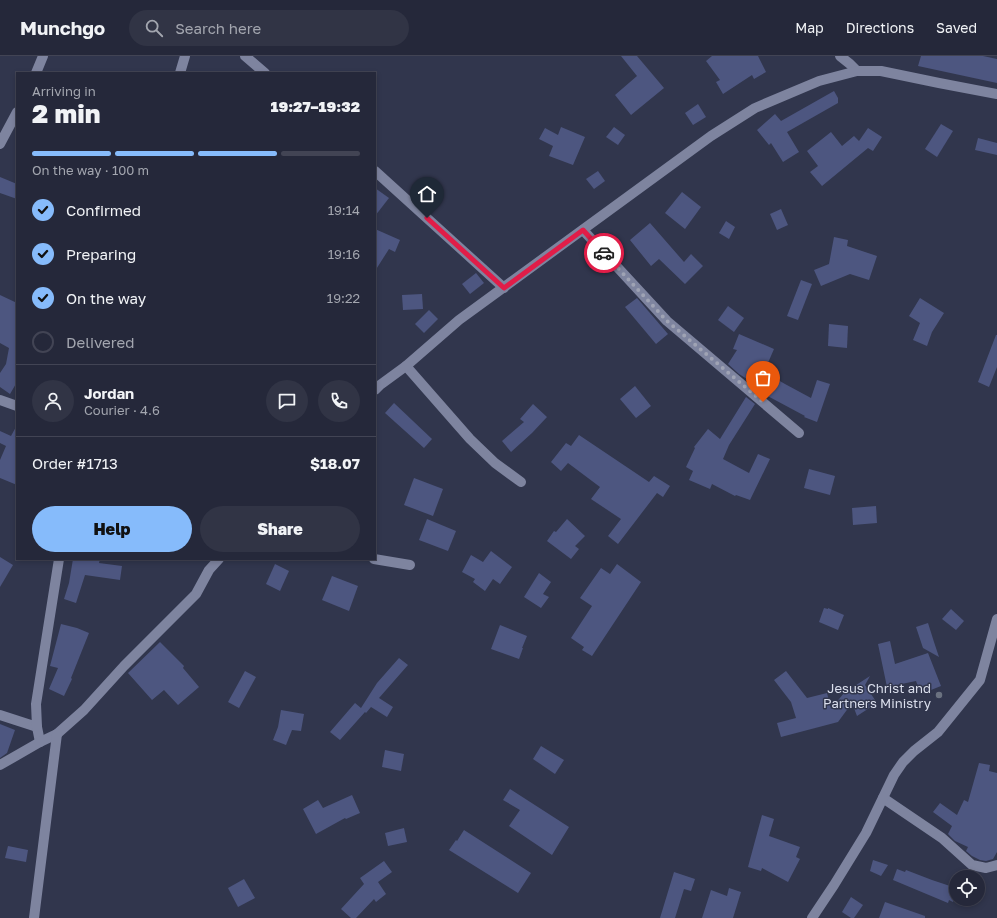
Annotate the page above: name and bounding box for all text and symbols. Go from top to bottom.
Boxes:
search box [129,10,409,46]
text: Munchgo [20,16,105,39]
icon: search [143,17,165,39]
text: Search here [175,19,261,37]
text: Map [795,19,824,36]
text: Directions [846,19,914,36]
text: Saved [936,19,977,36]
text: Arriving in [32,83,96,99]
text: 19:27–19:32 [270,97,360,115]
text: 2 min [32,98,100,129]
text: On the way · 100 m [32,162,149,178]
pin [410,177,444,218]
icon: home [416,183,438,205]
icon: check [32,199,54,221]
text: Confirmed [66,201,141,219]
text: 19:14 [328,202,360,218]
courier [584,233,624,273]
icon: car [593,242,615,264]
icon: check [32,243,54,265]
text: Preparing [66,245,136,263]
text: 19:16 [328,246,360,262]
icon: check [32,287,54,309]
text: On the way [66,289,146,307]
text: 19:22 [327,290,360,306]
text: Delivered [66,333,134,351]
pin [746,361,780,402]
icon: bag [752,367,774,389]
button: person [32,380,74,422]
button: chat [266,380,308,422]
button: phone [318,380,360,422]
text: Jordan [84,384,134,402]
text: Courier · 4.6 [84,402,160,418]
text: Order #1713 [32,454,118,472]
text: $18.07 [310,454,360,472]
button: Help [32,506,192,552]
button: Share [200,506,360,552]
place label: Jesus Christ and Partners Ministry [823,680,932,711]
marker: Jesus Christ and Partners Ministry [934,690,944,700]
map controls [949,870,985,906]
button: locate [949,870,985,906]

